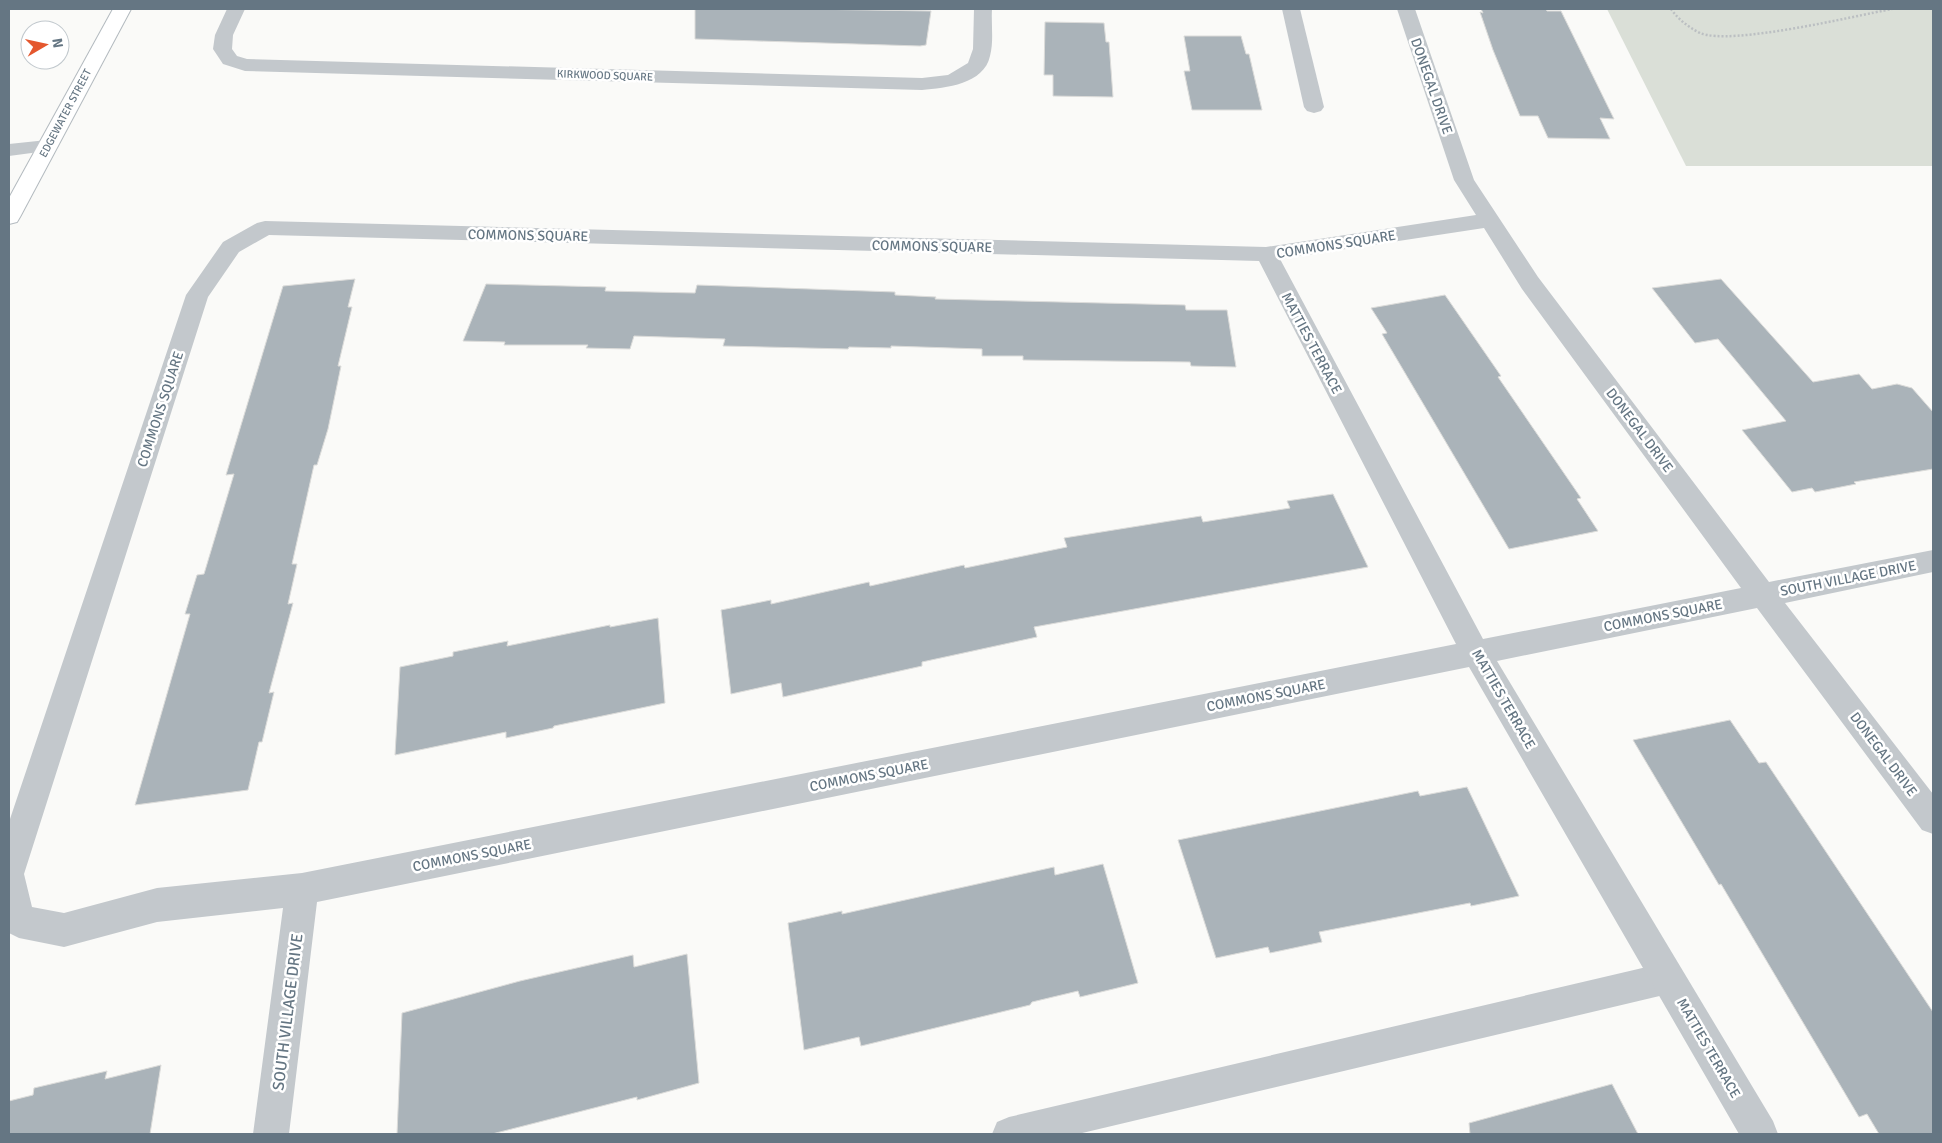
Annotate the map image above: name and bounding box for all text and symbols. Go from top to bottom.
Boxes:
north arrow [20,20,70,70]
street label: DONEGAL DRIVE [1407,36,1456,137]
text: N [48,37,67,49]
street label: EDGEWATER STREET [37,66,94,160]
street label: KIRKWOOD SQUARE [557,67,653,84]
street label: COMMONS SQUARE [468,226,588,245]
street label: COMMONS SQUARE [1275,227,1397,262]
street label: COMMONS SQUARE [872,237,992,256]
street label: MATTIES TERRACE [1278,290,1346,397]
street label: COMMONS SQUARE [134,349,187,469]
street label: DONEGAL DRIVE [1602,385,1677,476]
street label: SOUTH VILLAGE DRIVE [1779,557,1918,600]
street label: COMMONS SQUARE [1602,596,1724,635]
street label: MATTIES TERRACE [1468,646,1539,752]
street label: COMMONS SQUARE [1205,676,1327,715]
street label: DONEGAL DRIVE [1846,709,1921,800]
street label: COMMONS SQUARE [808,756,930,795]
street label: COMMONS SQUARE [411,836,533,875]
street label: SOUTH VILLAGE DRIVE [268,933,308,1092]
street label: MATTIES TERRACE [1673,995,1744,1101]

